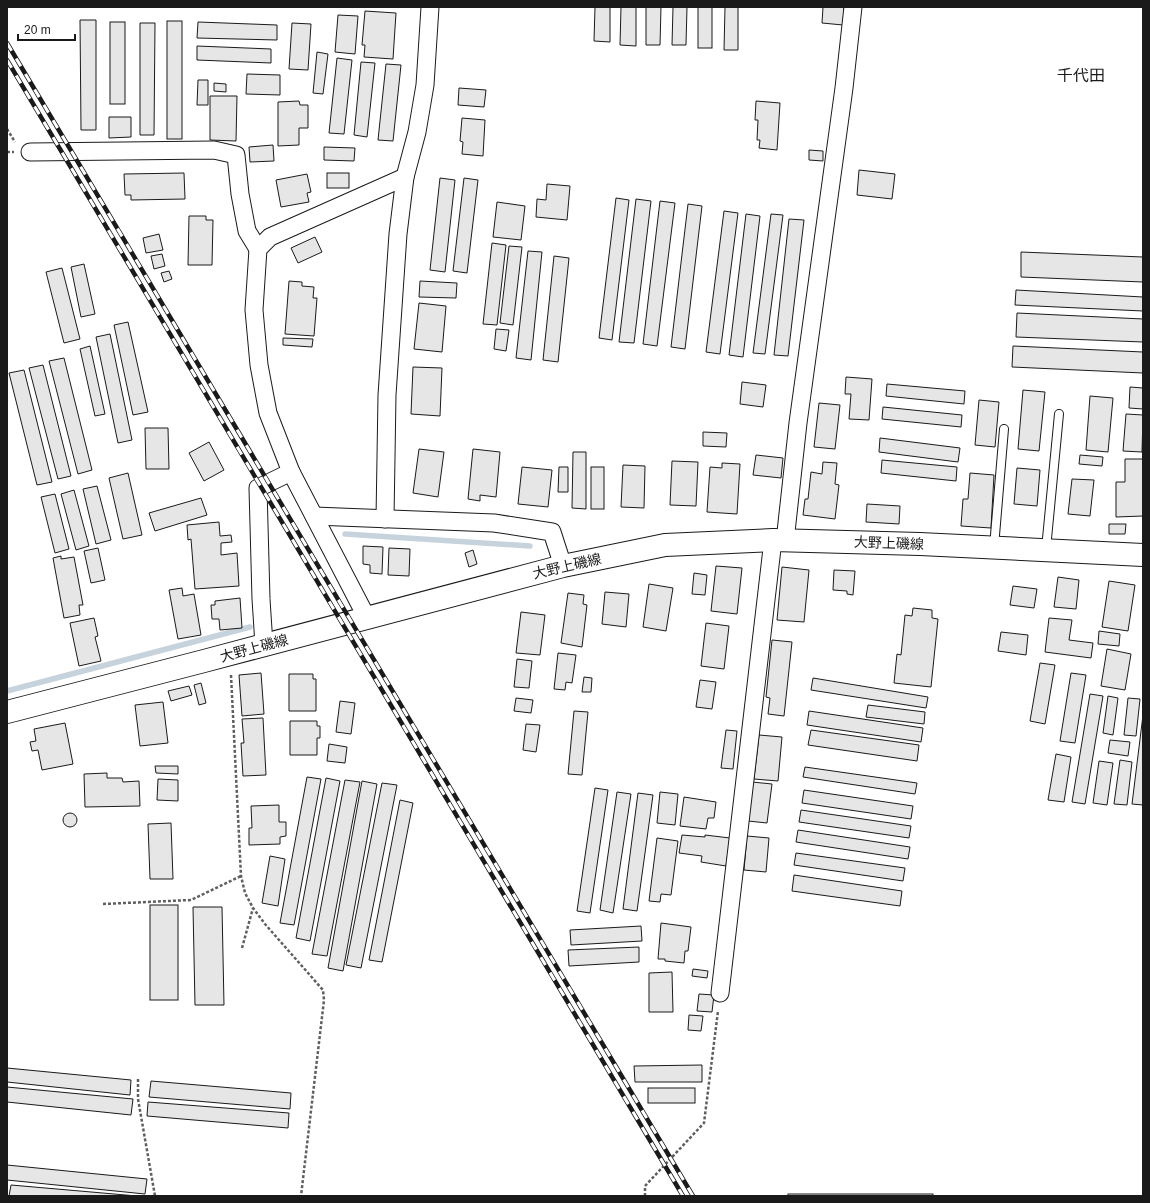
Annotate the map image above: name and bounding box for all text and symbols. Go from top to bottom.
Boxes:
scale bar [18,16,75,42]
text: 20 m [24,23,51,37]
district label: 千代田 [1057,67,1105,84]
street label: 大野上磯線 [854,534,924,552]
street label: 大野上磯線 [531,550,603,582]
street label: 大野上磯線 [218,631,290,665]

